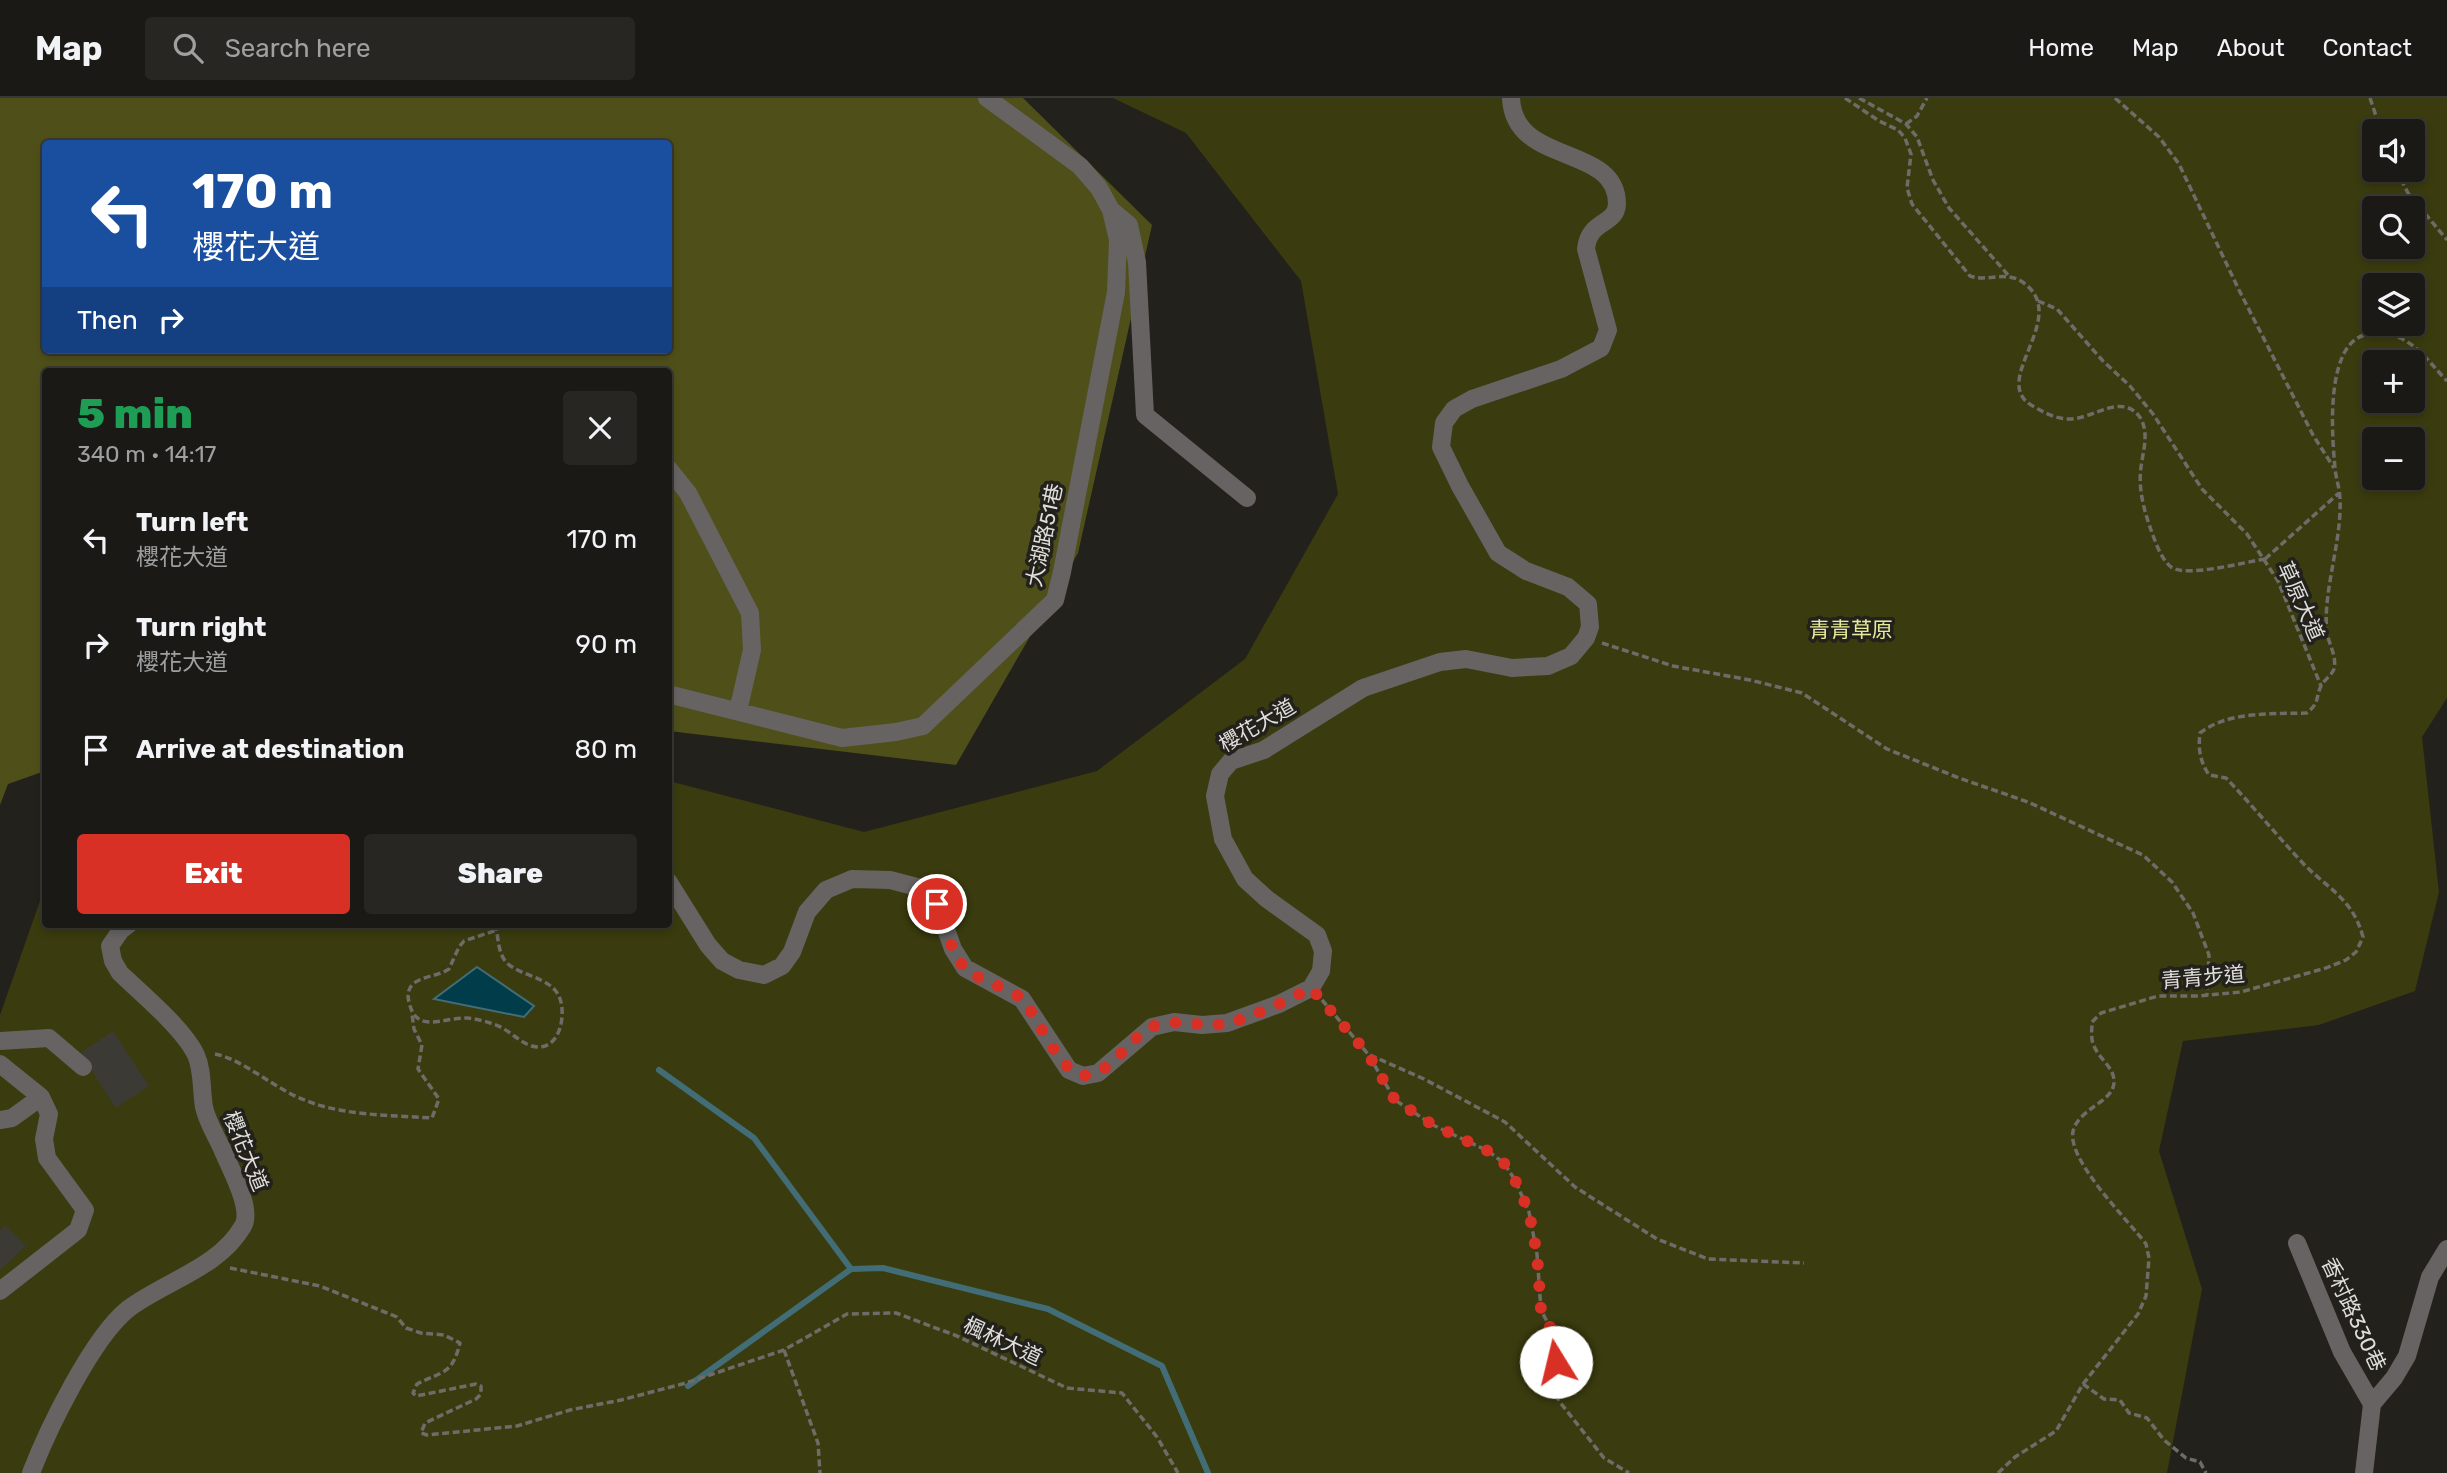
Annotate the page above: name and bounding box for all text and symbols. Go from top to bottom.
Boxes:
search box [145,17,635,80]
text: Map [35,29,103,68]
icon: search [169,29,207,67]
text: Search here [225,33,370,64]
text: Home [2028,34,2094,62]
text: Map [2132,34,2179,62]
text: About [2217,34,2285,62]
text: Contact [2323,34,2412,62]
map controls [2362,119,2425,490]
button: sound [2362,119,2425,182]
text: 170 m [192,162,333,220]
icon: left [77,168,168,259]
button: search [2362,196,2425,259]
text: 櫻花大道 [192,228,320,266]
button: layers [2362,273,2425,336]
icon: right [152,301,190,339]
text: Then [77,305,138,336]
button: + [2362,350,2425,413]
text: 5 min [77,389,193,439]
button: close [563,391,637,465]
button: − [2362,427,2425,490]
text: 340 m · 14:17 [77,440,216,468]
street label: 大湖路51巷 [1021,481,1067,589]
text: Turn left [136,507,248,538]
icon: left [77,521,115,559]
text: 170 m [567,524,637,555]
text: 櫻花大道 [136,543,228,571]
street label: 草原大道 [2272,558,2330,644]
text: Turn right [136,612,266,643]
park label: 青青草原 [1809,617,1893,642]
icon: right [77,626,115,664]
text: 90 m [576,629,637,660]
text: 櫻花大道 [136,648,228,676]
street label: 櫻花大道 [1214,693,1300,757]
icon: arrive [77,731,115,769]
text: Arrive at destination [136,734,404,765]
text: 80 m [574,734,637,765]
button: Exit [77,834,350,914]
button: Share [364,834,637,914]
pin [907,874,967,934]
icon: arrive [918,885,956,923]
street label: 青青步道 [2160,961,2246,993]
street label: 櫻花大道 [219,1107,273,1195]
street label: 香村路330巷 [2317,1253,2391,1375]
street label: 楓林大道 [960,1312,1046,1370]
position arrow [1519,1325,1593,1399]

